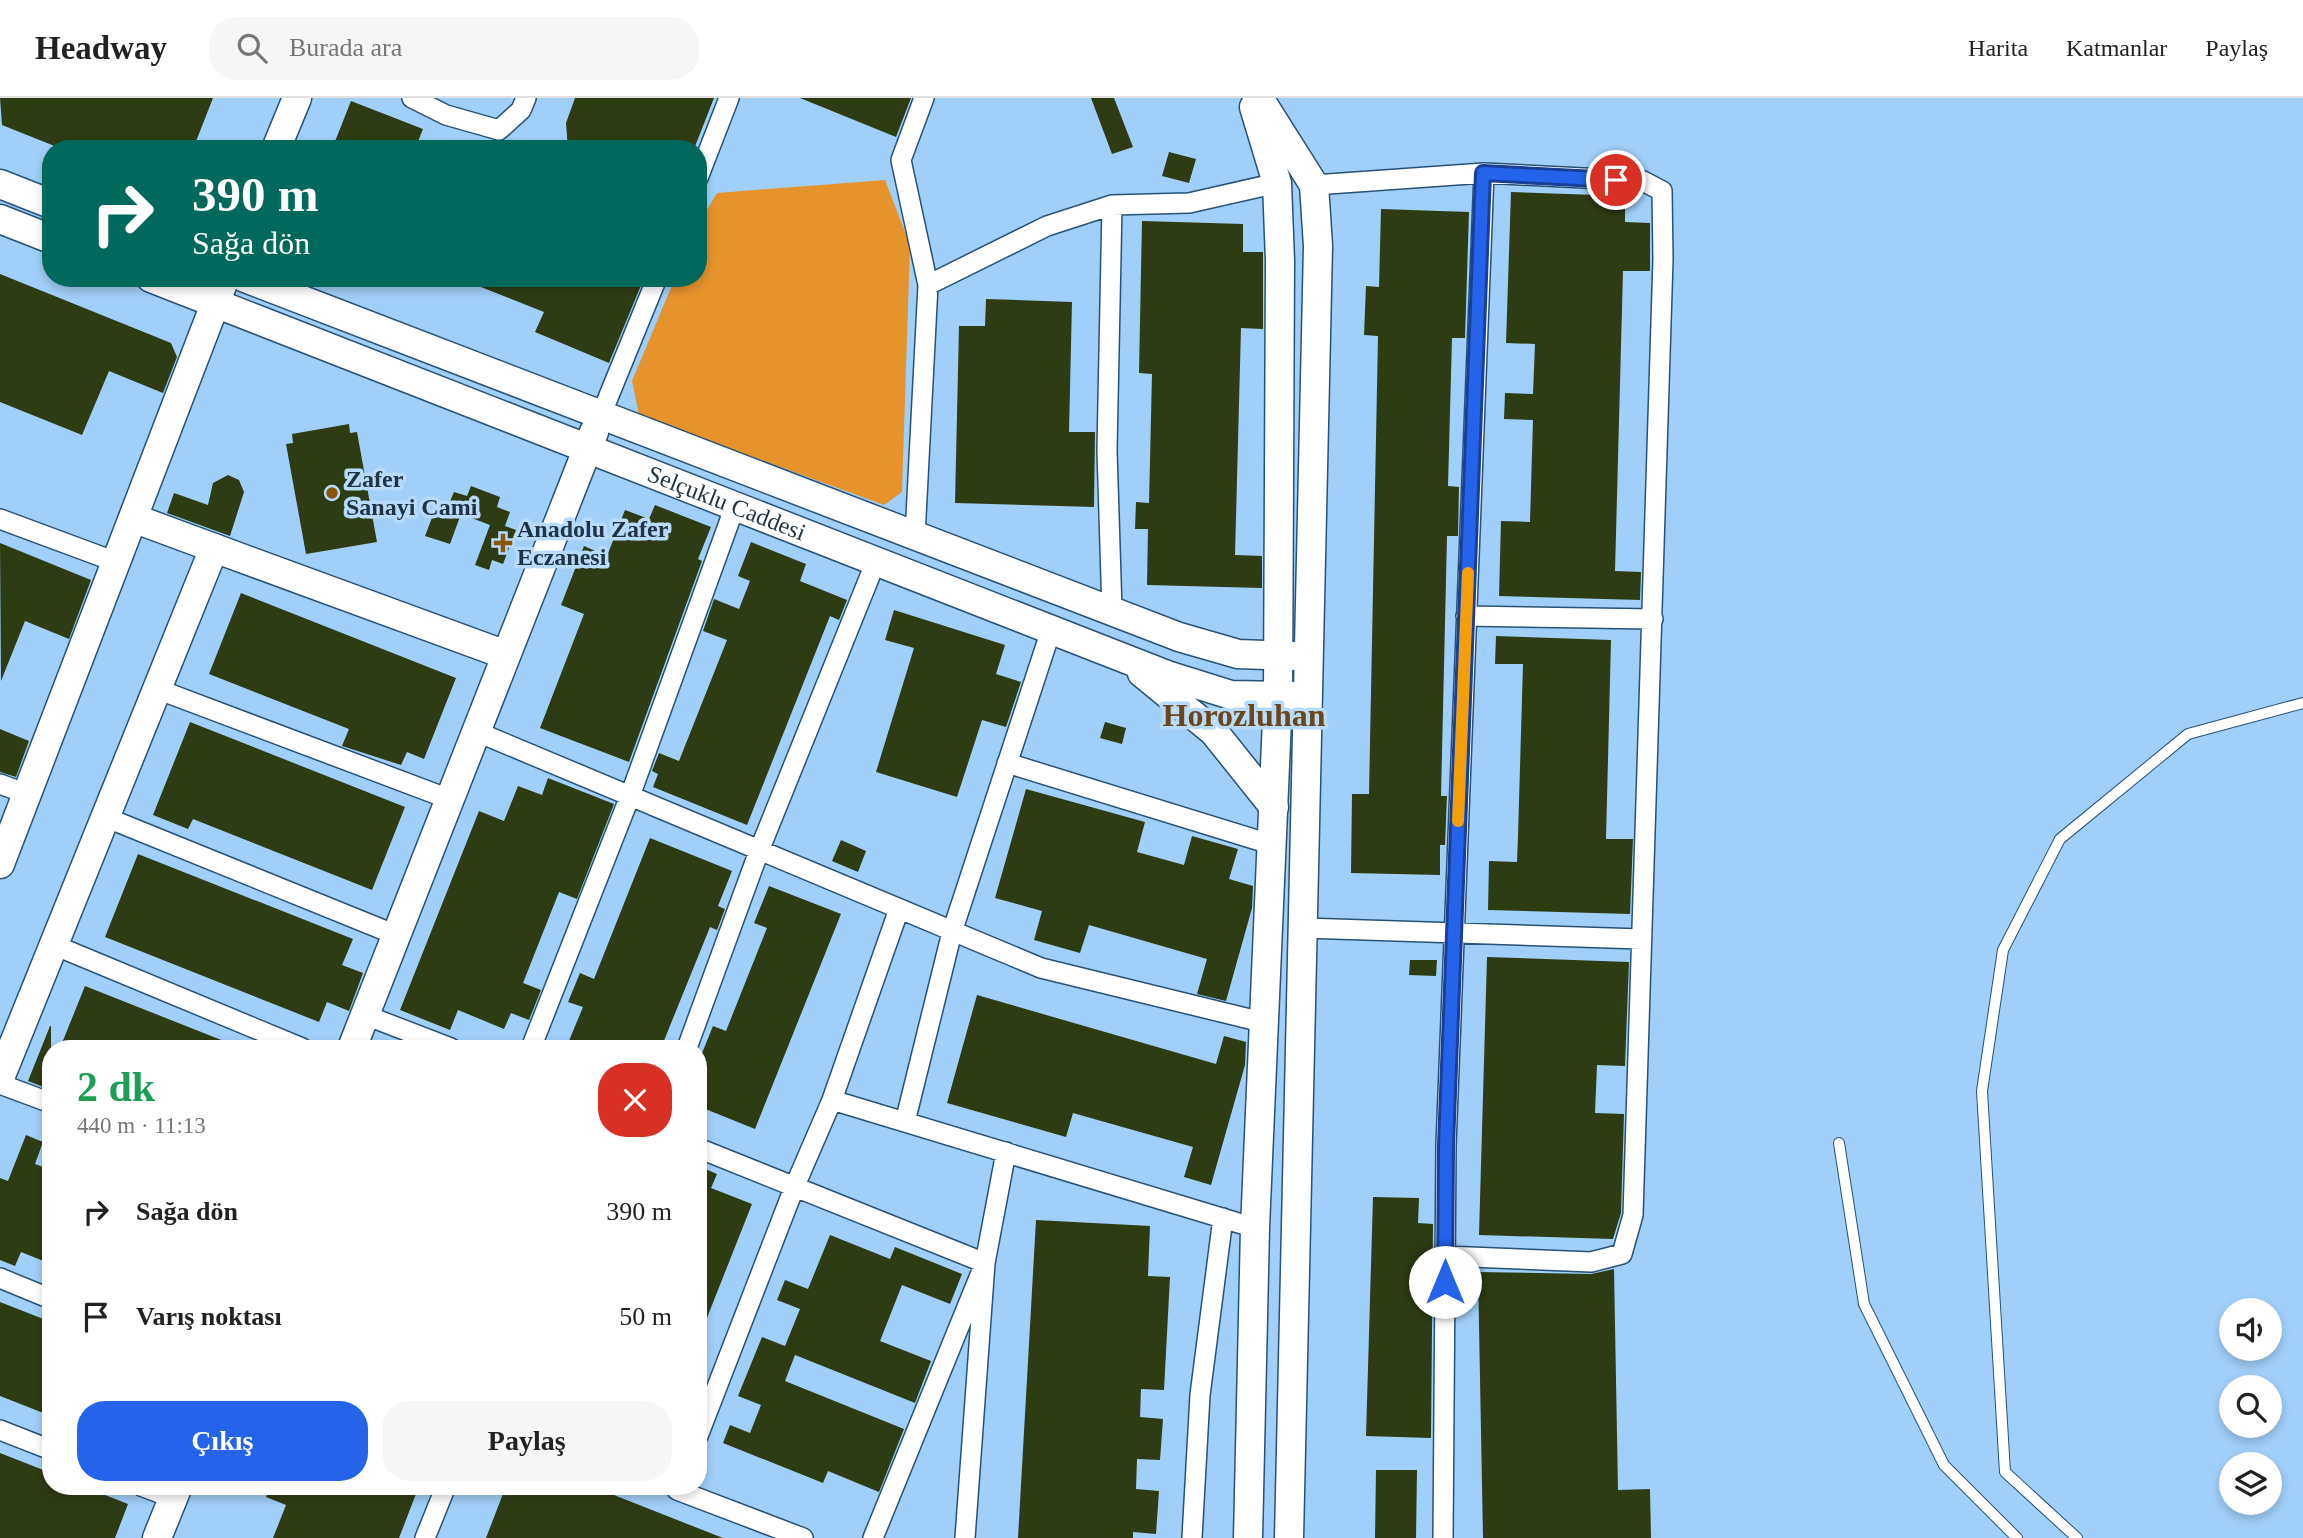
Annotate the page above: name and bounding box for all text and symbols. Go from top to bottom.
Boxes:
search box [209,17,699,80]
icon: search [233,29,271,67]
text: Headway [35,30,167,66]
text: Burada ara [289,33,402,62]
text: Harita [1968,35,2028,61]
text: Katmanlar [2066,35,2167,61]
text: Paylaş [2205,35,2268,61]
pin [1586,150,1646,210]
icon: arrive [1597,161,1635,199]
text: 390 m [192,167,319,222]
icon: right [77,168,168,259]
text: Sağa dön [192,225,310,261]
street label: Selçuklu Caddesi [644,460,810,546]
place label: Zafer Sanayi Cami [346,466,478,520]
marker: Zafer Sanayi Cami [324,485,340,501]
place label: Anadolu Zafer Eczanesi [517,516,669,570]
marker: Anadolu Zafer Eczanesi [495,535,511,551]
district label: Horozluhan [1163,697,1326,733]
button: close [598,1063,672,1137]
text: 2 dk [77,1064,155,1110]
text: 440 m · 11:13 [77,1113,206,1138]
icon: right [77,1193,115,1231]
text: Sağa dön [136,1197,238,1226]
text: 390 m [606,1197,672,1226]
position arrow [1408,1245,1482,1319]
icon: arrive [77,1298,115,1336]
map controls [2219,1298,2282,1515]
button: sound [2219,1298,2282,1361]
text: Varış noktası [136,1302,282,1331]
text: 50 m [619,1302,672,1331]
button: search [2219,1375,2282,1438]
button: Çıkış [77,1401,368,1481]
button: Paylaş [382,1401,672,1481]
button: layers [2219,1452,2282,1515]

